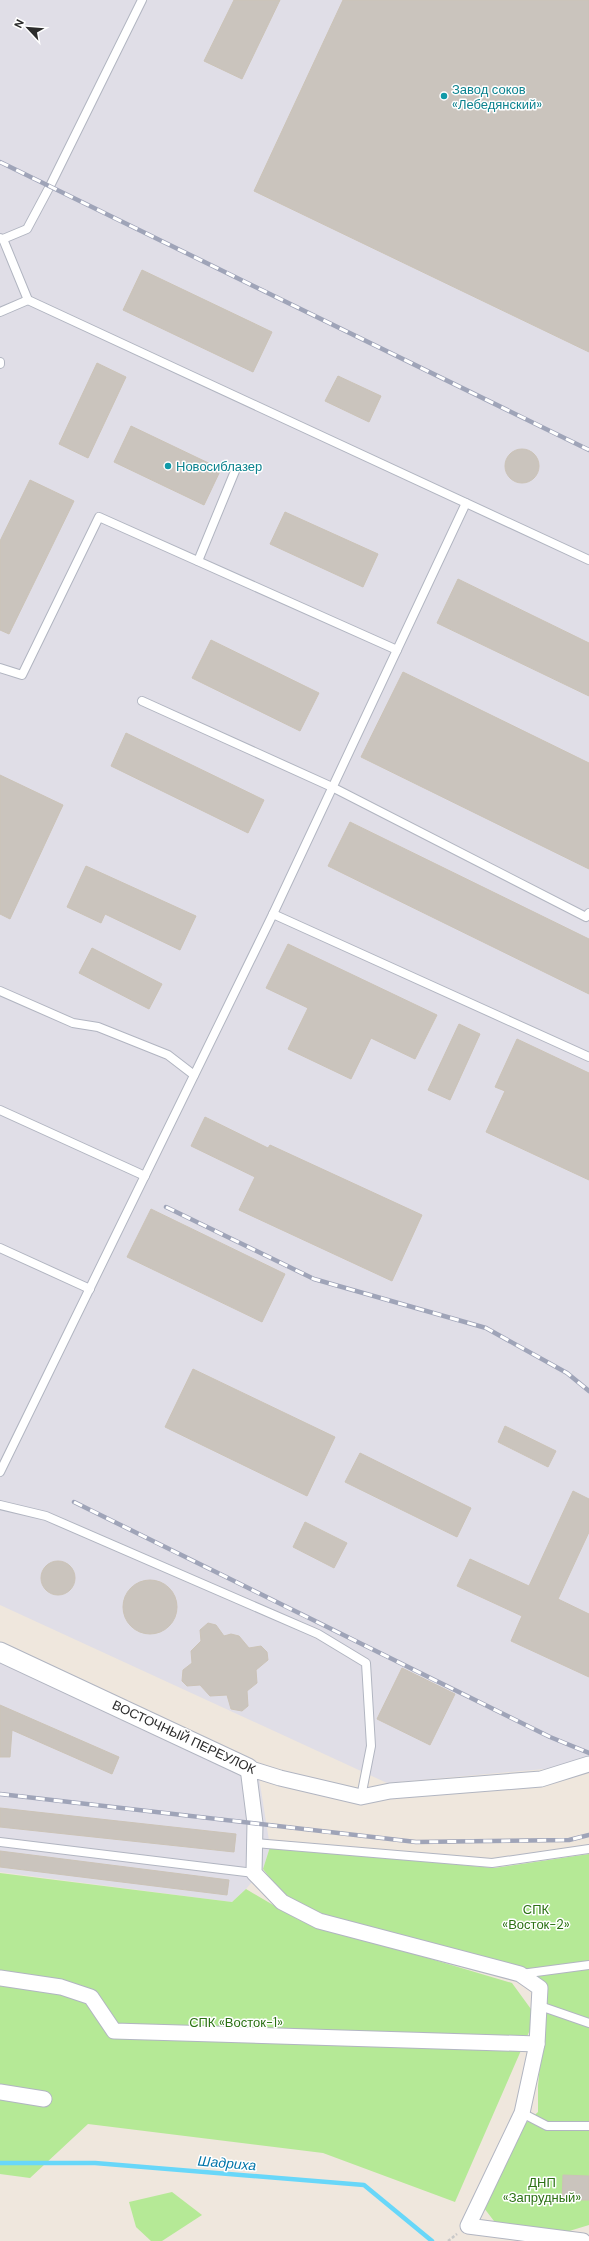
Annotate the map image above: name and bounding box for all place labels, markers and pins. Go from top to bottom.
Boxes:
place label: Завод соков «Лебедянский» [452,81,542,113]
marker: Завод соков «Лебедянский» [439,91,449,101]
place label: Новосиблазер [176,458,262,475]
marker: Новосиблазер [163,461,173,471]

